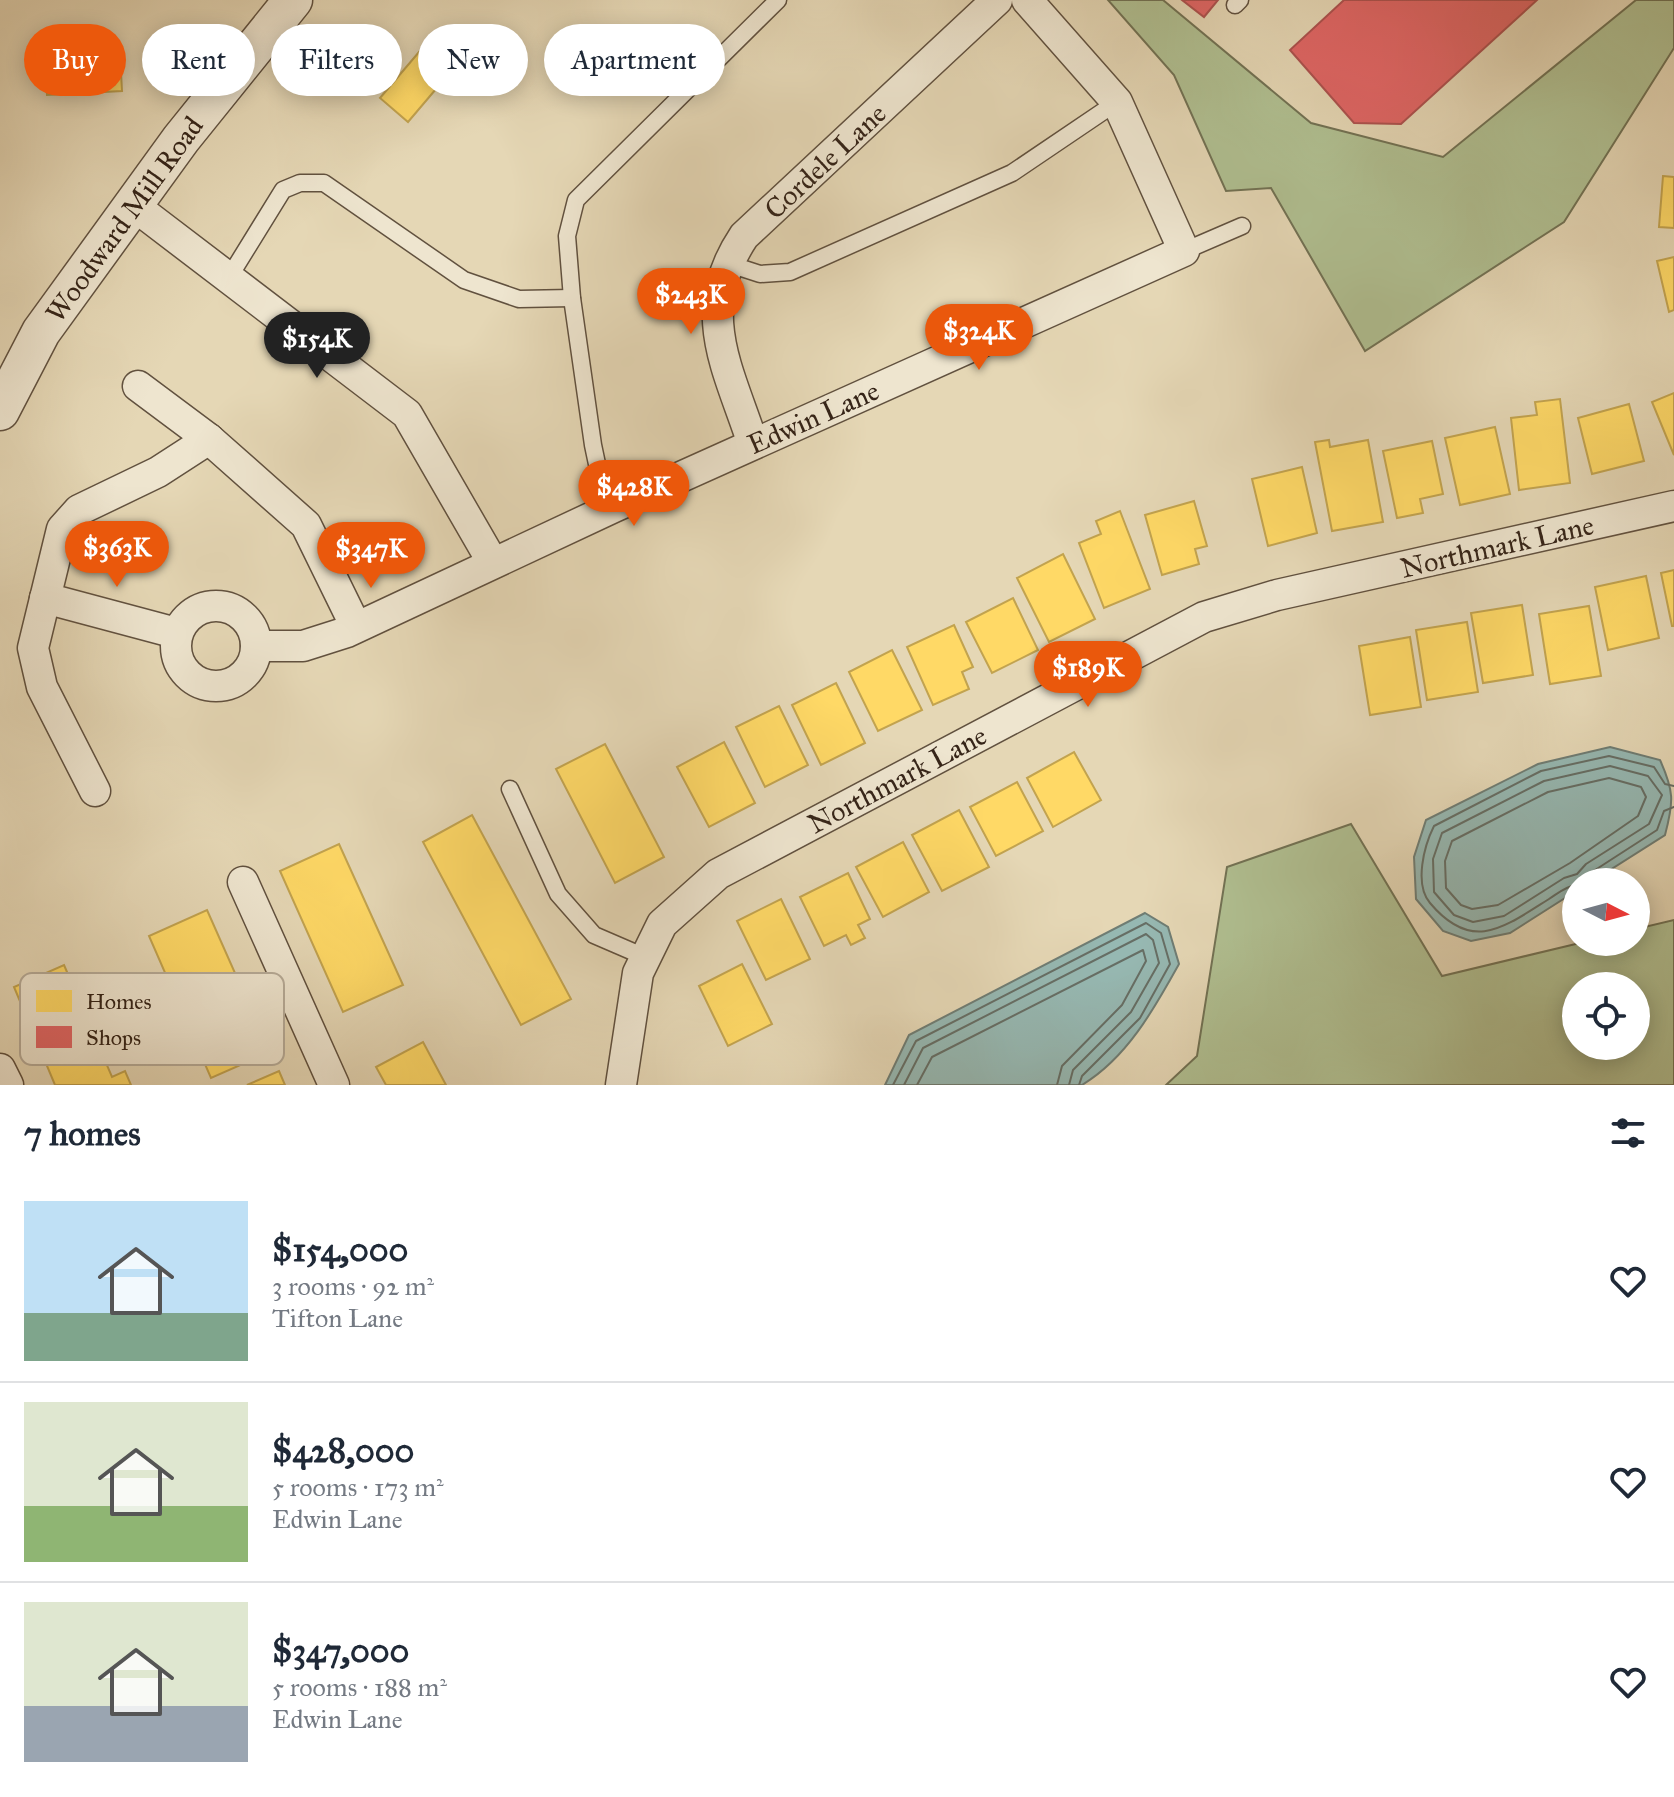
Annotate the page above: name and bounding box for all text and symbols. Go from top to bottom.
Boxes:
chip: Buy [24,24,126,96]
chip: Rent [142,24,255,96]
chip: Filters [271,24,402,96]
chip: New [418,24,528,96]
chip: Apartment [544,24,725,96]
street label: Cordele Lane [757,96,894,227]
street label: Woodward Mill Road [38,110,211,329]
pin: $243K [635,268,747,336]
text: $243K [655,278,727,310]
pin: $324K [923,304,1035,372]
pin: $154K [261,312,373,380]
text: $324K [943,314,1015,346]
text: $154K [282,322,352,354]
street label: Edwin Lane [742,373,885,462]
pin: $428K [578,460,690,528]
text: $428K [596,470,672,502]
street label: Northmark Lane [1397,507,1597,586]
pin: $363K [61,521,173,589]
pin: $347K [315,522,427,590]
text: $363K [83,531,151,563]
text: $347K [335,532,407,564]
pin: $189K [1032,641,1144,709]
text: $189K [1052,651,1124,683]
street label: Northmark Lane [802,718,993,841]
north arrow [1562,868,1650,956]
map controls [1562,868,1650,1060]
button: locate [1562,972,1650,1060]
legend [20,973,284,1065]
text: Homes [86,988,152,1015]
text: Shops [86,1024,141,1051]
icon: filters [1606,1111,1650,1155]
text: 7 homes [24,1113,141,1154]
text: $154,000 [272,1229,408,1270]
icon: home [88,1233,184,1329]
icon: heart [1606,1259,1650,1303]
text: 3 rooms · 92 m² [272,1270,434,1302]
text: Tifton Lane [272,1302,403,1334]
text: $428,000 [272,1430,414,1471]
icon: home [88,1434,184,1530]
icon: heart [1606,1460,1650,1504]
text: 5 rooms · 173 m² [272,1471,444,1503]
text: Edwin Lane [272,1503,403,1535]
text: $347,000 [272,1630,409,1671]
icon: home [88,1634,184,1730]
icon: heart [1606,1660,1650,1704]
text: 5 rooms · 188 m² [272,1671,447,1703]
text: Edwin Lane [272,1703,403,1735]

